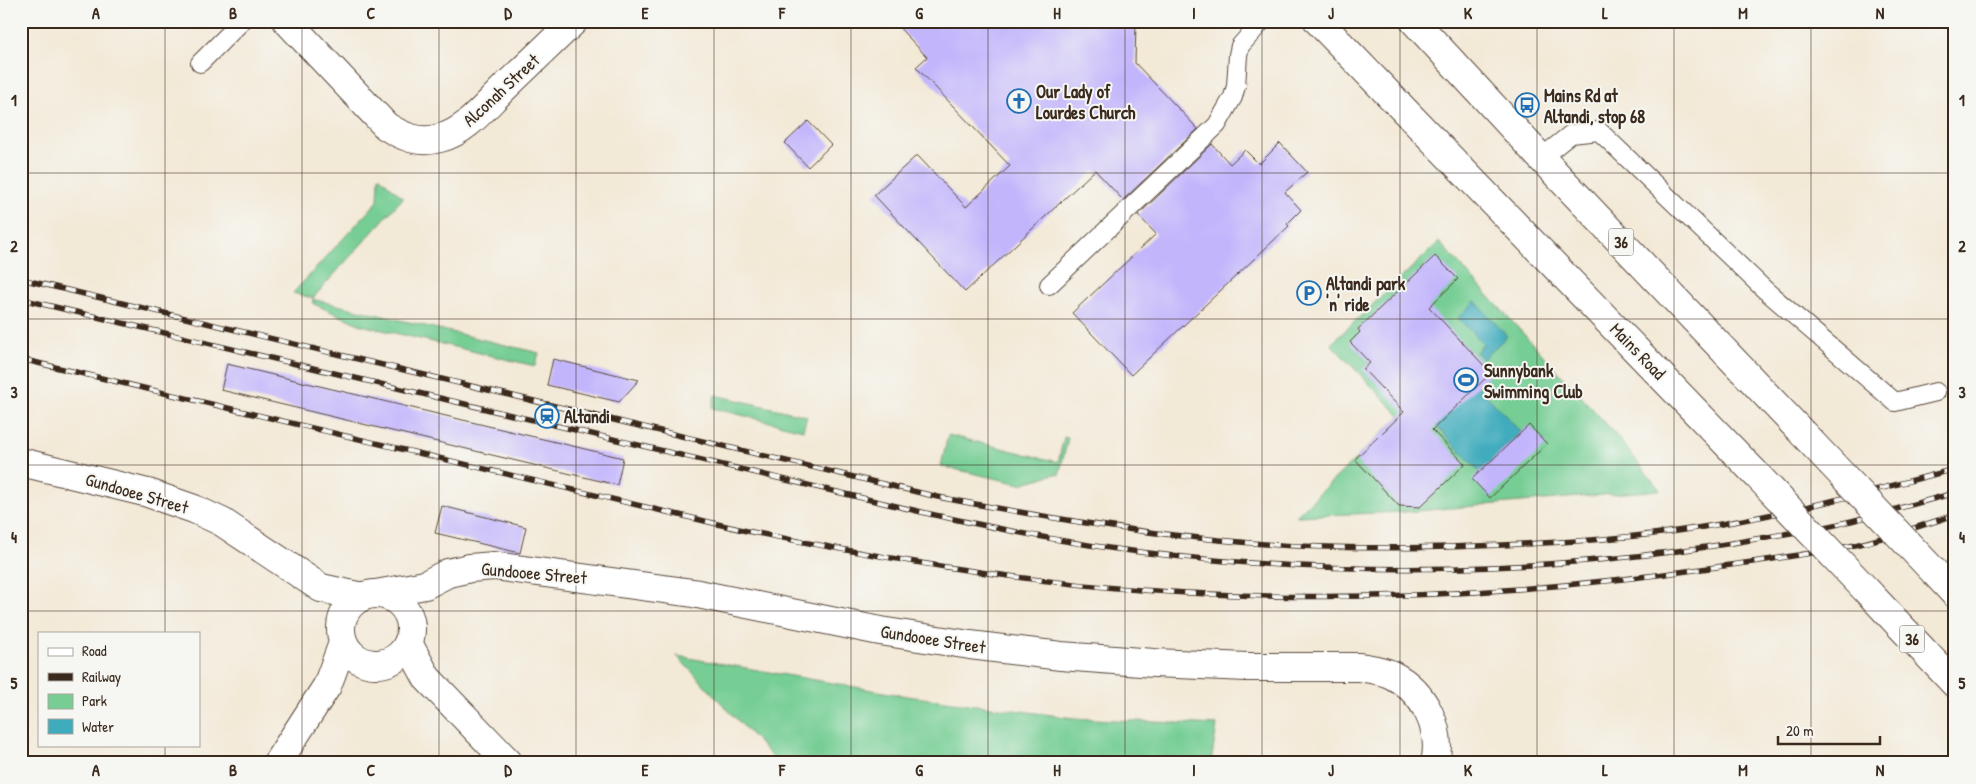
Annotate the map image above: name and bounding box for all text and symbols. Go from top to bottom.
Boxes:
text: A [92,2,100,24]
text: B [229,2,237,24]
text: C [367,2,376,24]
text: D [504,2,512,24]
text: E [641,2,649,24]
text: F [778,2,786,24]
text: G [915,2,923,24]
text: H [1053,2,1061,24]
text: I [1192,2,1196,24]
text: J [1328,2,1334,24]
text: K [1464,2,1473,24]
text: L [1602,2,1608,24]
text: M [1738,2,1748,24]
text: N [1876,2,1885,24]
street label: Alconah Street [457,47,545,132]
place label: Our Lady of Lourdes Church [1036,79,1136,125]
place label: Mains Rd at Altandi, stop 68 [1544,83,1645,130]
church icon: Our Lady of Lourdes Church [1006,88,1032,114]
text: 1 [11,89,17,111]
text: 1 [1959,89,1965,111]
bus stop icon: Mains Rd at Altandi, stop 68 [1514,92,1540,118]
road number: 36 [1608,228,1634,256]
text: 2 [10,235,18,257]
text: 2 [1958,235,1966,257]
place label: Altandi park 'n' ride [1326,271,1406,317]
parking icon: Altandi park 'n' ride [1296,280,1322,306]
street label: Mains Road [1605,317,1671,385]
place label: Sunnybank Swimming Club [1484,358,1583,405]
sports icon: Sunnybank Swimming Club [1453,367,1479,393]
text: 3 [10,381,18,403]
text: 3 [1958,381,1966,403]
station icon: Altandi [534,403,560,429]
place label: Altandi [564,404,610,429]
street label: Gundooee Street [83,466,192,520]
text: 4 [11,526,17,548]
text: 4 [1959,526,1965,548]
street label: Gundooee Street [480,556,589,590]
street label: Gundooee Street [879,618,988,660]
road number: 36 [1900,626,1924,652]
legend [38,632,200,746]
text: Road [82,640,107,661]
text: Railway [82,666,121,687]
text: 5 [11,672,18,694]
text: 5 [1959,672,1966,694]
text: Park [82,690,107,711]
scale bar [1778,714,1881,746]
text: Water [82,716,114,737]
text: 20 m [1786,720,1813,741]
text: A [92,759,100,781]
text: B [229,759,237,781]
text: C [367,759,376,781]
text: D [504,759,512,781]
text: E [641,759,649,781]
text: F [778,759,786,781]
text: G [915,759,923,781]
text: H [1053,759,1061,781]
text: I [1192,759,1196,781]
text: J [1328,759,1334,781]
text: K [1464,759,1473,781]
text: L [1602,759,1608,781]
text: M [1738,759,1748,781]
text: N [1876,759,1885,781]

